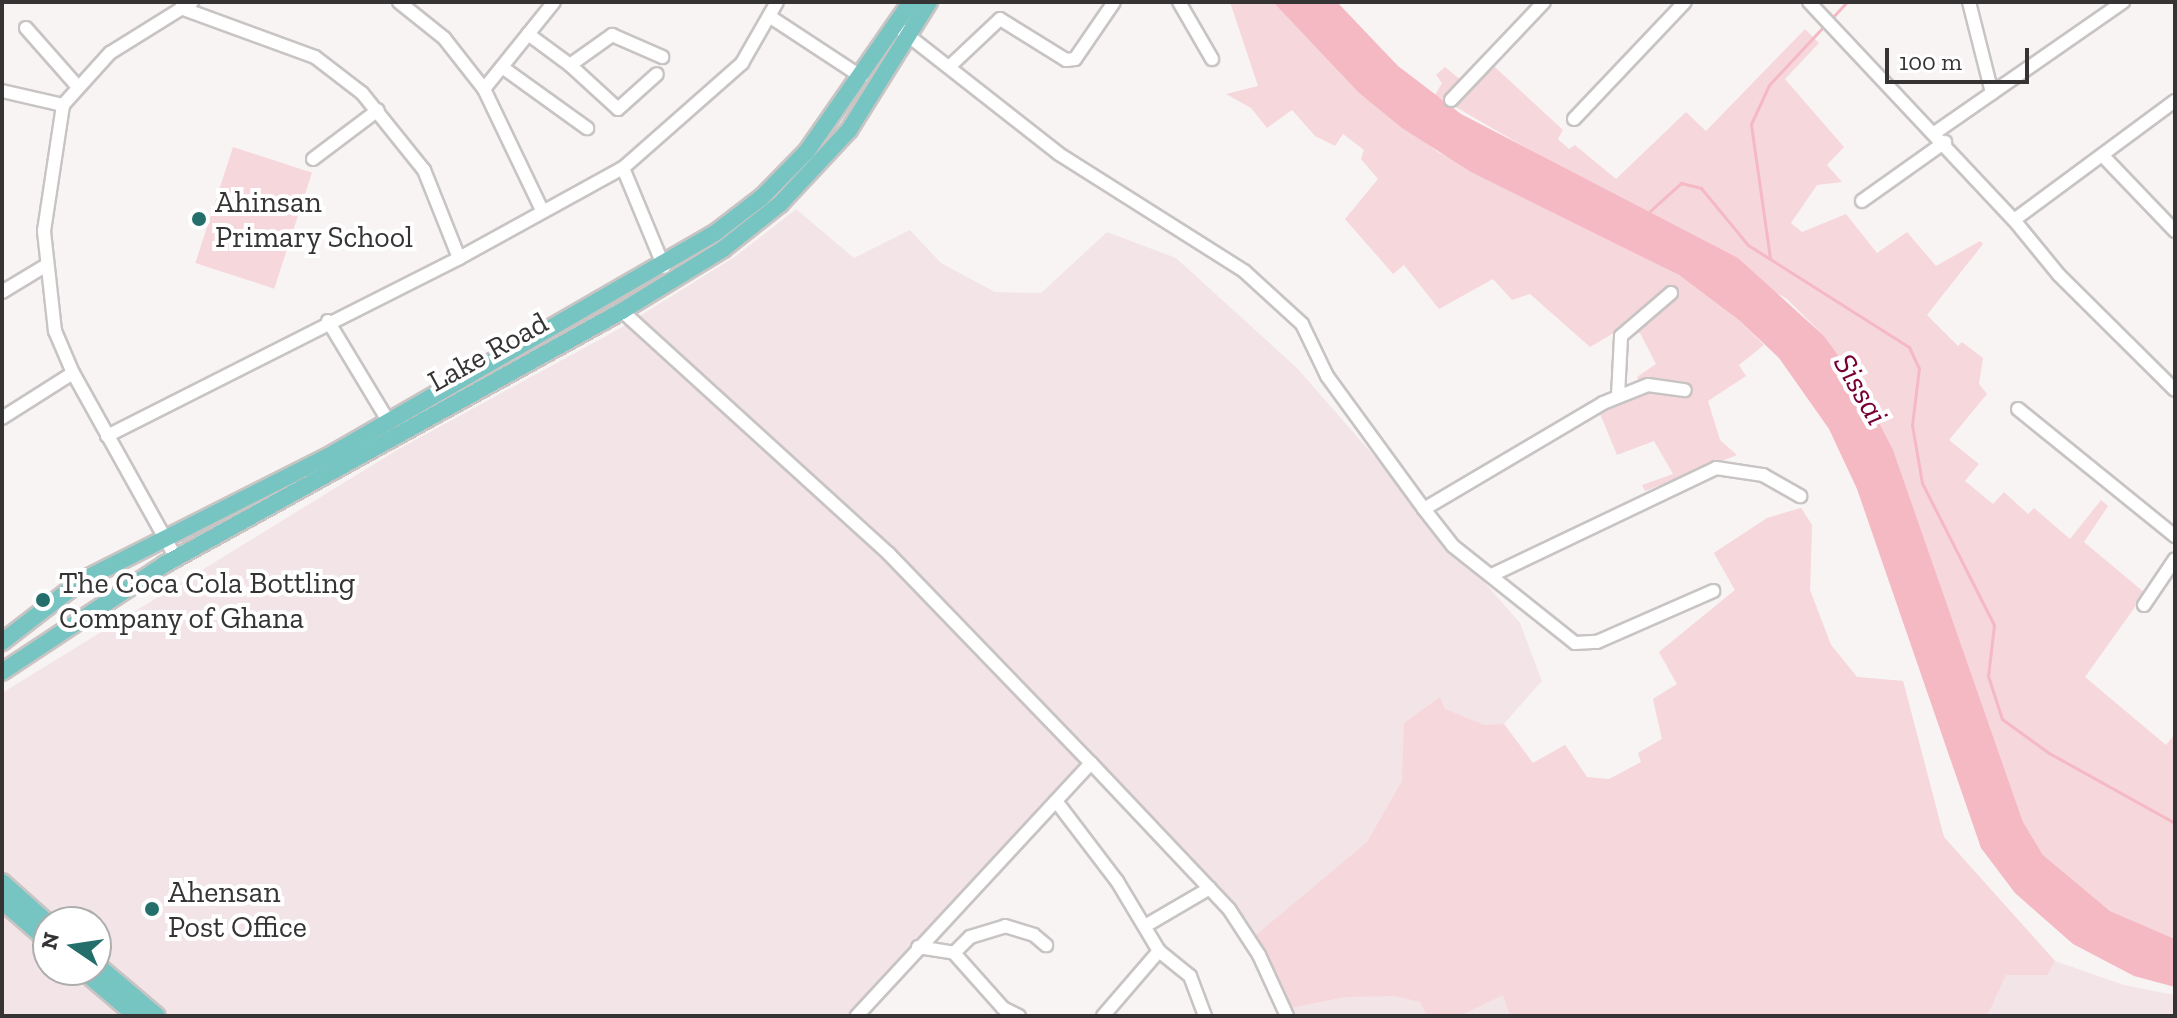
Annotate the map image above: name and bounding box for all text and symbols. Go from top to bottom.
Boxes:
scale bar [1889,32,2033,82]
text: 100 m [1899,47,1962,76]
place label: Ahinsan Primary School [215,184,414,254]
marker: Ahinsan Primary School [190,210,208,228]
street label: Lake Road [422,304,554,400]
water label: Sissai [1825,347,1897,431]
place label: The Coca Cola Bottling Company of Ghana [59,565,355,636]
marker: The Coca Cola Bottling Company of Ghana [34,591,52,609]
place label: Ahensan Post Office [168,874,307,944]
marker: Ahensan Post Office [143,900,161,918]
north arrow [32,906,112,986]
text: N [35,930,65,952]

